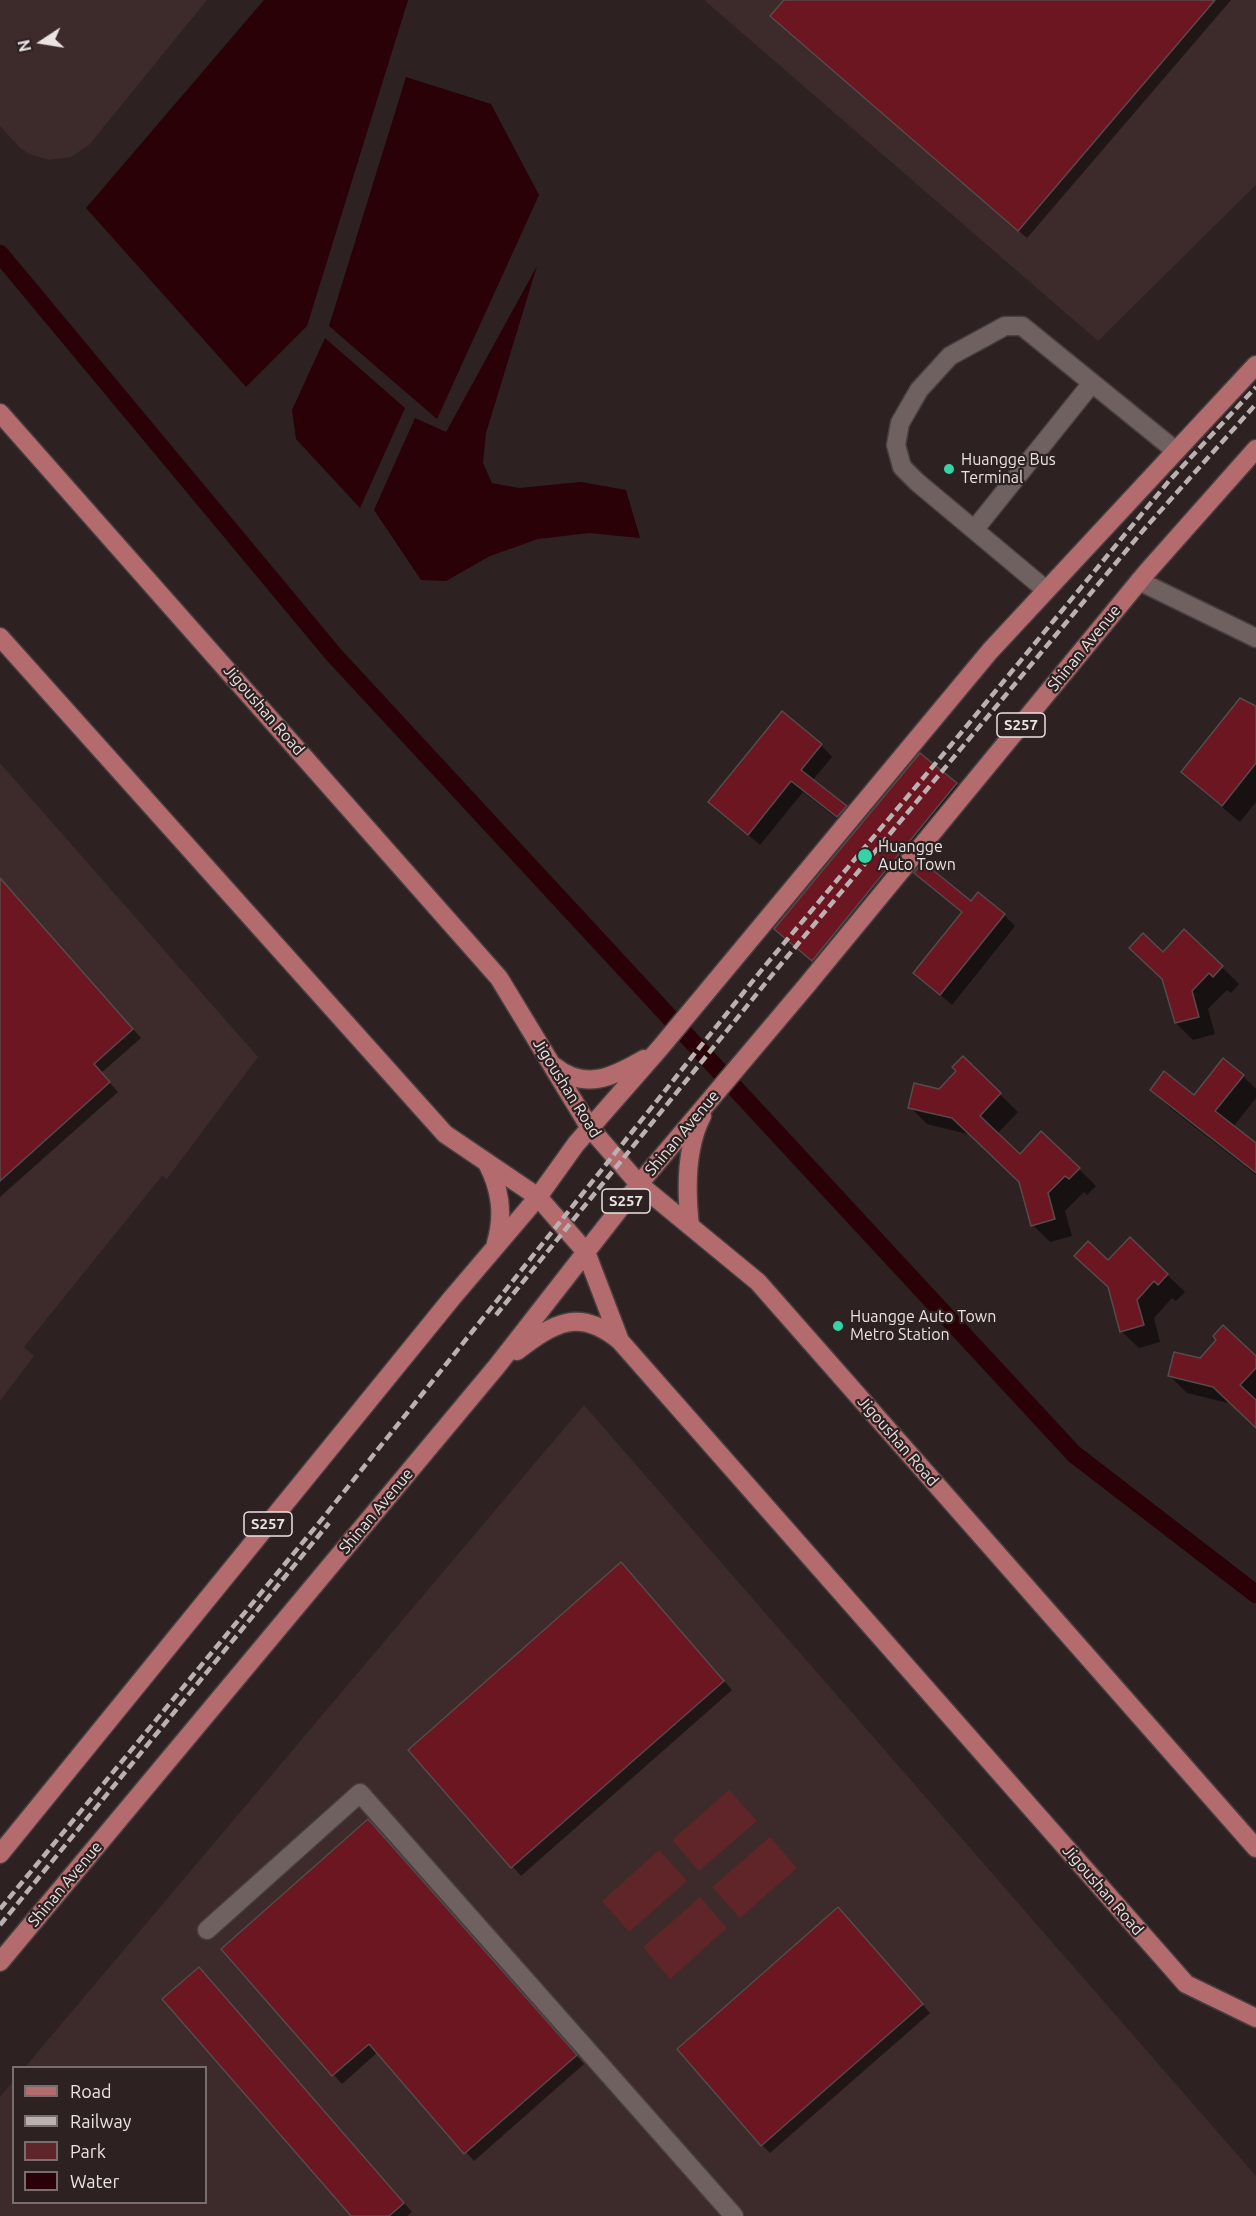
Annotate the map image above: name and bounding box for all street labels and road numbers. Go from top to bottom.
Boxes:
street label: Shinan Avenue [1043,601,1125,695]
street label: Jigoushan Road [220,661,308,759]
road number: S257 [997,713,1045,737]
street label: Jigoushan Road [529,1035,605,1141]
street label: Shinan Avenue [641,1086,723,1180]
road number: S257 [602,1189,650,1213]
street label: Jigoushan Road [854,1392,942,1490]
street label: Shinan Avenue [335,1464,417,1558]
road number: S257 [244,1512,292,1536]
street label: Shinan Avenue [24,1837,106,1931]
street label: Jigoushan Road [1059,1841,1147,1939]

